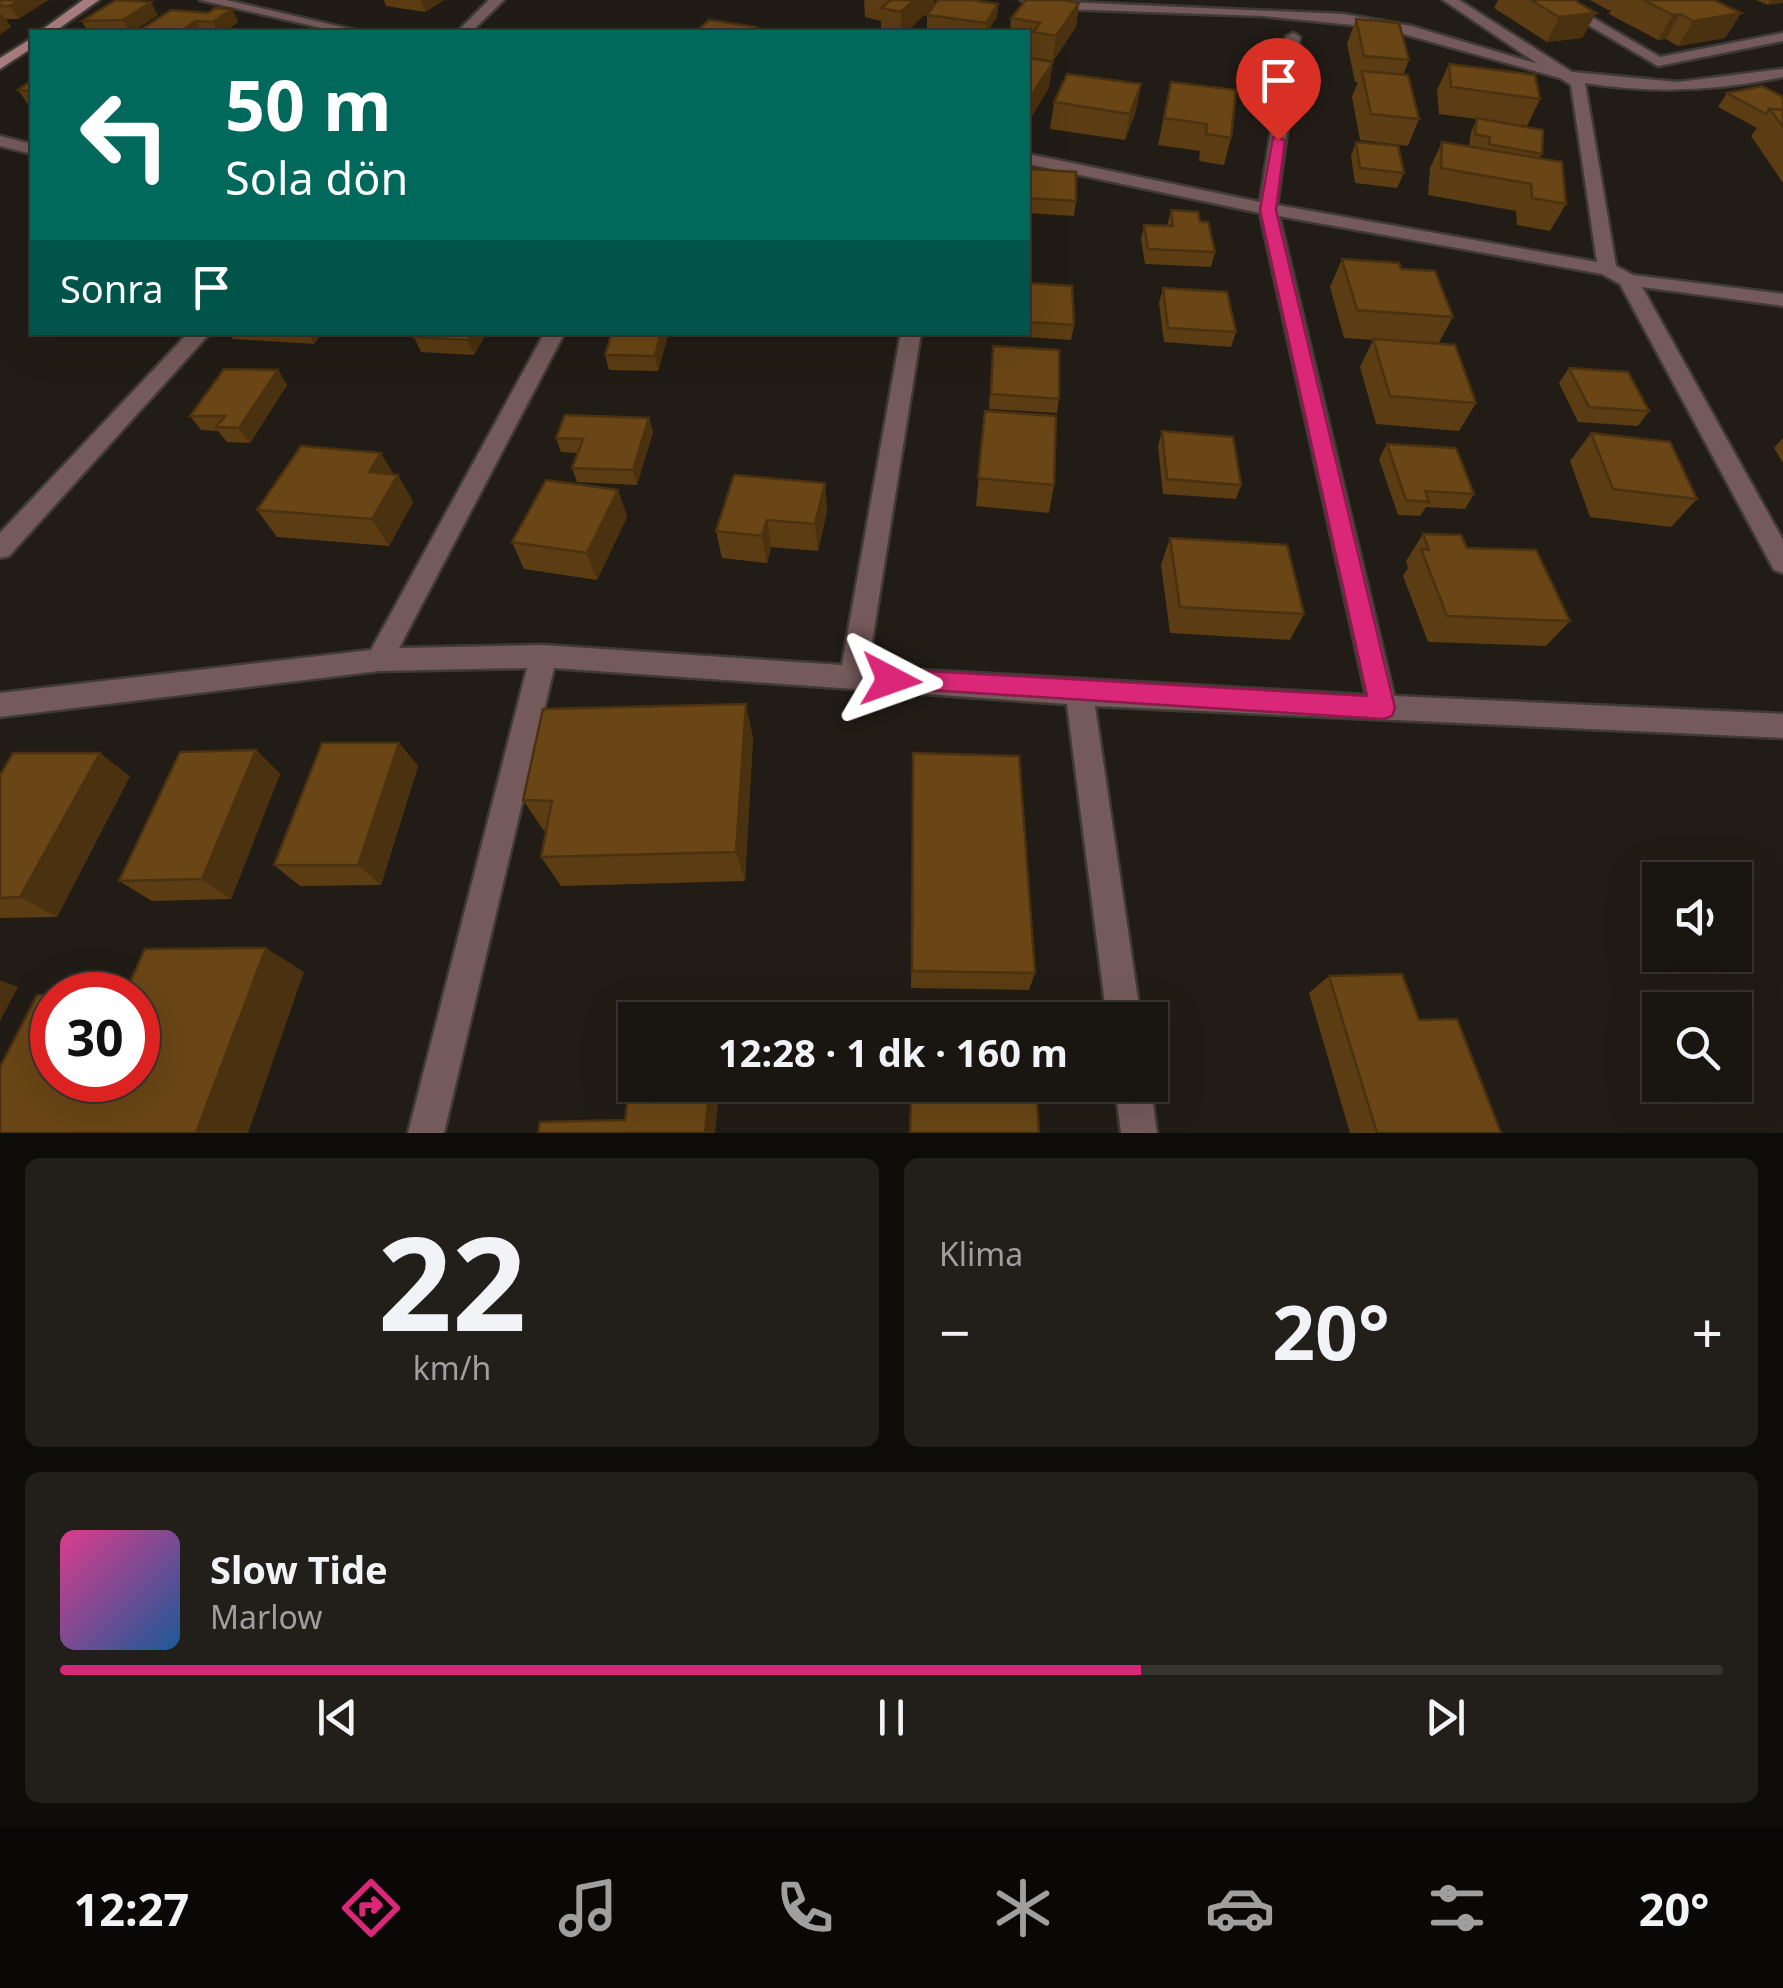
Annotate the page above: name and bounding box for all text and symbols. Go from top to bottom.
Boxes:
pin [1236,38,1321,141]
icon: arrive [1251,53,1306,108]
text: 50 m [225,56,392,152]
icon: left [60,70,190,200]
text: Sola dön [225,147,408,208]
icon: arrive [184,260,239,315]
text: Sonra [60,262,164,314]
position arrow [839,628,943,732]
map controls [1642,862,1752,1102]
button: sound [1642,862,1752,972]
speed limit sign: 30 [30,972,160,1102]
button: search [1642,992,1752,1102]
text: 12:28 · 1 dk · 160 m [718,1026,1068,1078]
text: 22 [378,1192,526,1369]
text: Klima [939,1232,1023,1275]
text: 20° [1272,1280,1390,1382]
text: − [939,1294,970,1369]
text: + [1692,1294,1723,1369]
text: km/h [413,1346,491,1389]
text: Slow Tide [210,1543,388,1595]
text: Marlow [210,1595,322,1638]
icon: previous [310,1690,365,1745]
icon: pause [864,1690,919,1745]
icon: next [1418,1690,1473,1745]
icon: directions [336,1873,406,1943]
icon: music [553,1873,623,1943]
icon: phone [770,1873,840,1943]
icon: climate [988,1873,1058,1943]
icon: car [1205,1873,1275,1943]
icon: filters [1422,1873,1492,1943]
text: 12:27 [74,1878,189,1939]
text: 20° [1639,1878,1709,1939]

